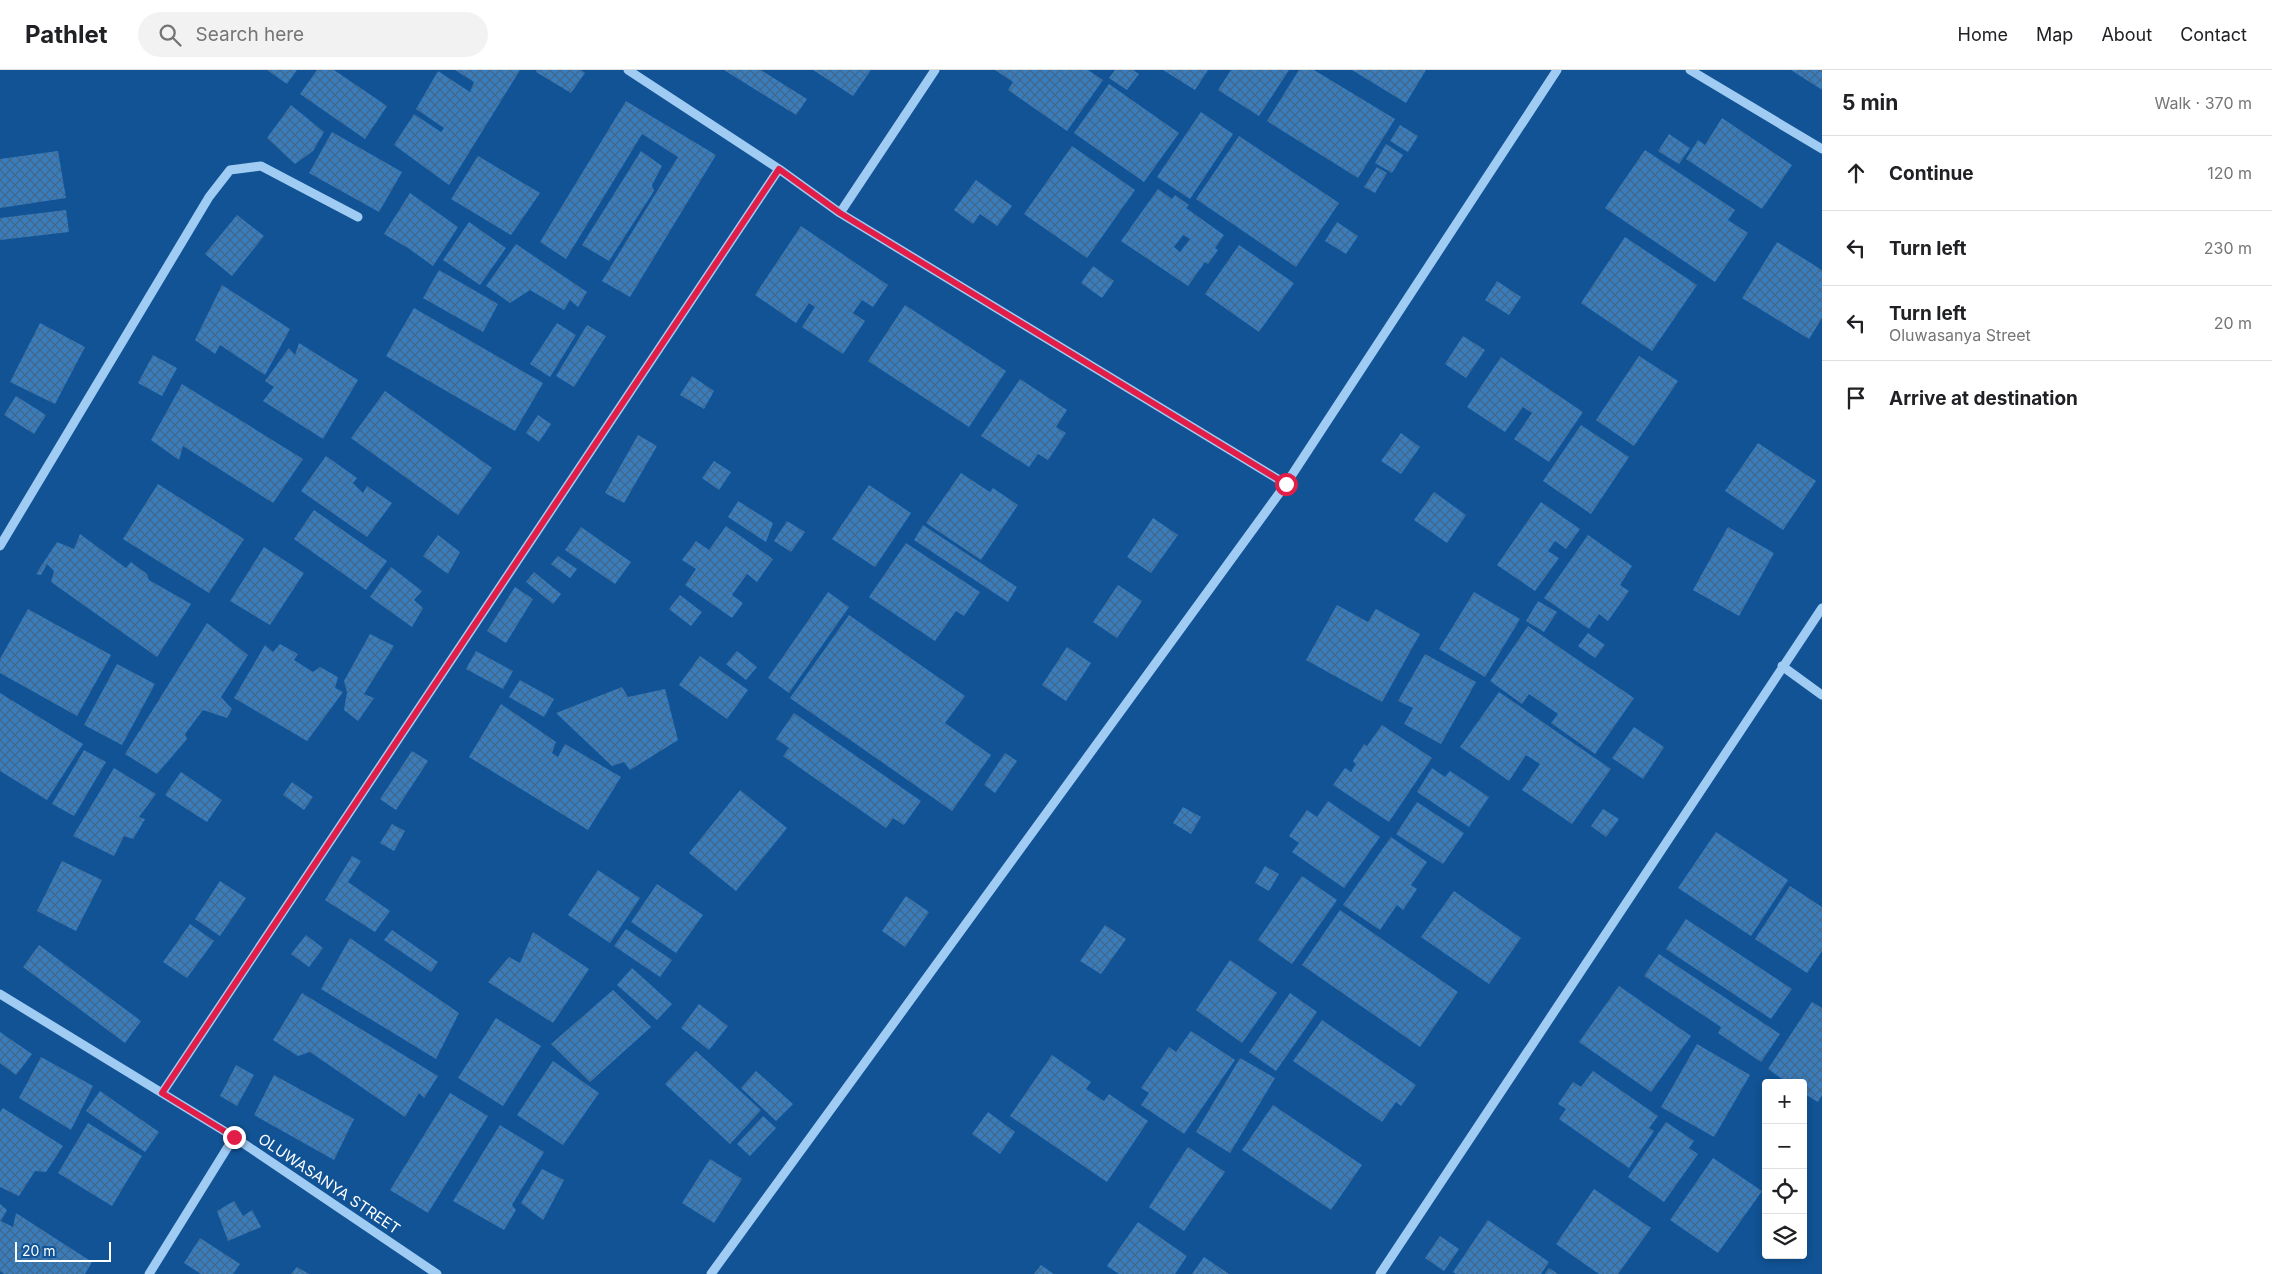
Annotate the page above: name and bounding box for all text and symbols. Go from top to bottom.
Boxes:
search box [138,12,488,57]
text: Pathlet [25,20,108,49]
icon: search [156,21,184,49]
text: Search here [196,23,304,46]
text: Home [1958,24,2008,45]
text: Map [2036,24,2073,45]
text: About [2101,24,2152,45]
text: Contact [2180,24,2247,45]
text: 5 min [1842,90,1898,115]
text: Walk · 370 m [2155,93,2252,113]
icon: ahead [1842,159,1870,187]
text: Continue [1889,162,1974,185]
text: 120 m [2207,163,2252,183]
icon: left [1842,234,1870,262]
text: Turn left [1889,237,1967,260]
text: 230 m [2204,238,2252,258]
text: Turn left [1889,302,1967,325]
icon: left [1842,309,1870,337]
text: 20 m [2214,313,2252,333]
text: Oluwasanya Street [1889,325,2031,345]
icon: arrive [1842,384,1870,412]
text: Arrive at destination [1889,387,2078,410]
route start [1275,473,1298,496]
map controls [1762,1079,1807,1259]
button: + [1762,1079,1807,1124]
button: − [1762,1124,1807,1169]
route end [223,1126,246,1149]
street label: OLUWASANYA STREET [255,1129,404,1238]
button: locate [1762,1169,1807,1214]
button: layers [1762,1214,1807,1259]
scale bar [15,1239,111,1262]
text: 20 m [22,1242,56,1259]

